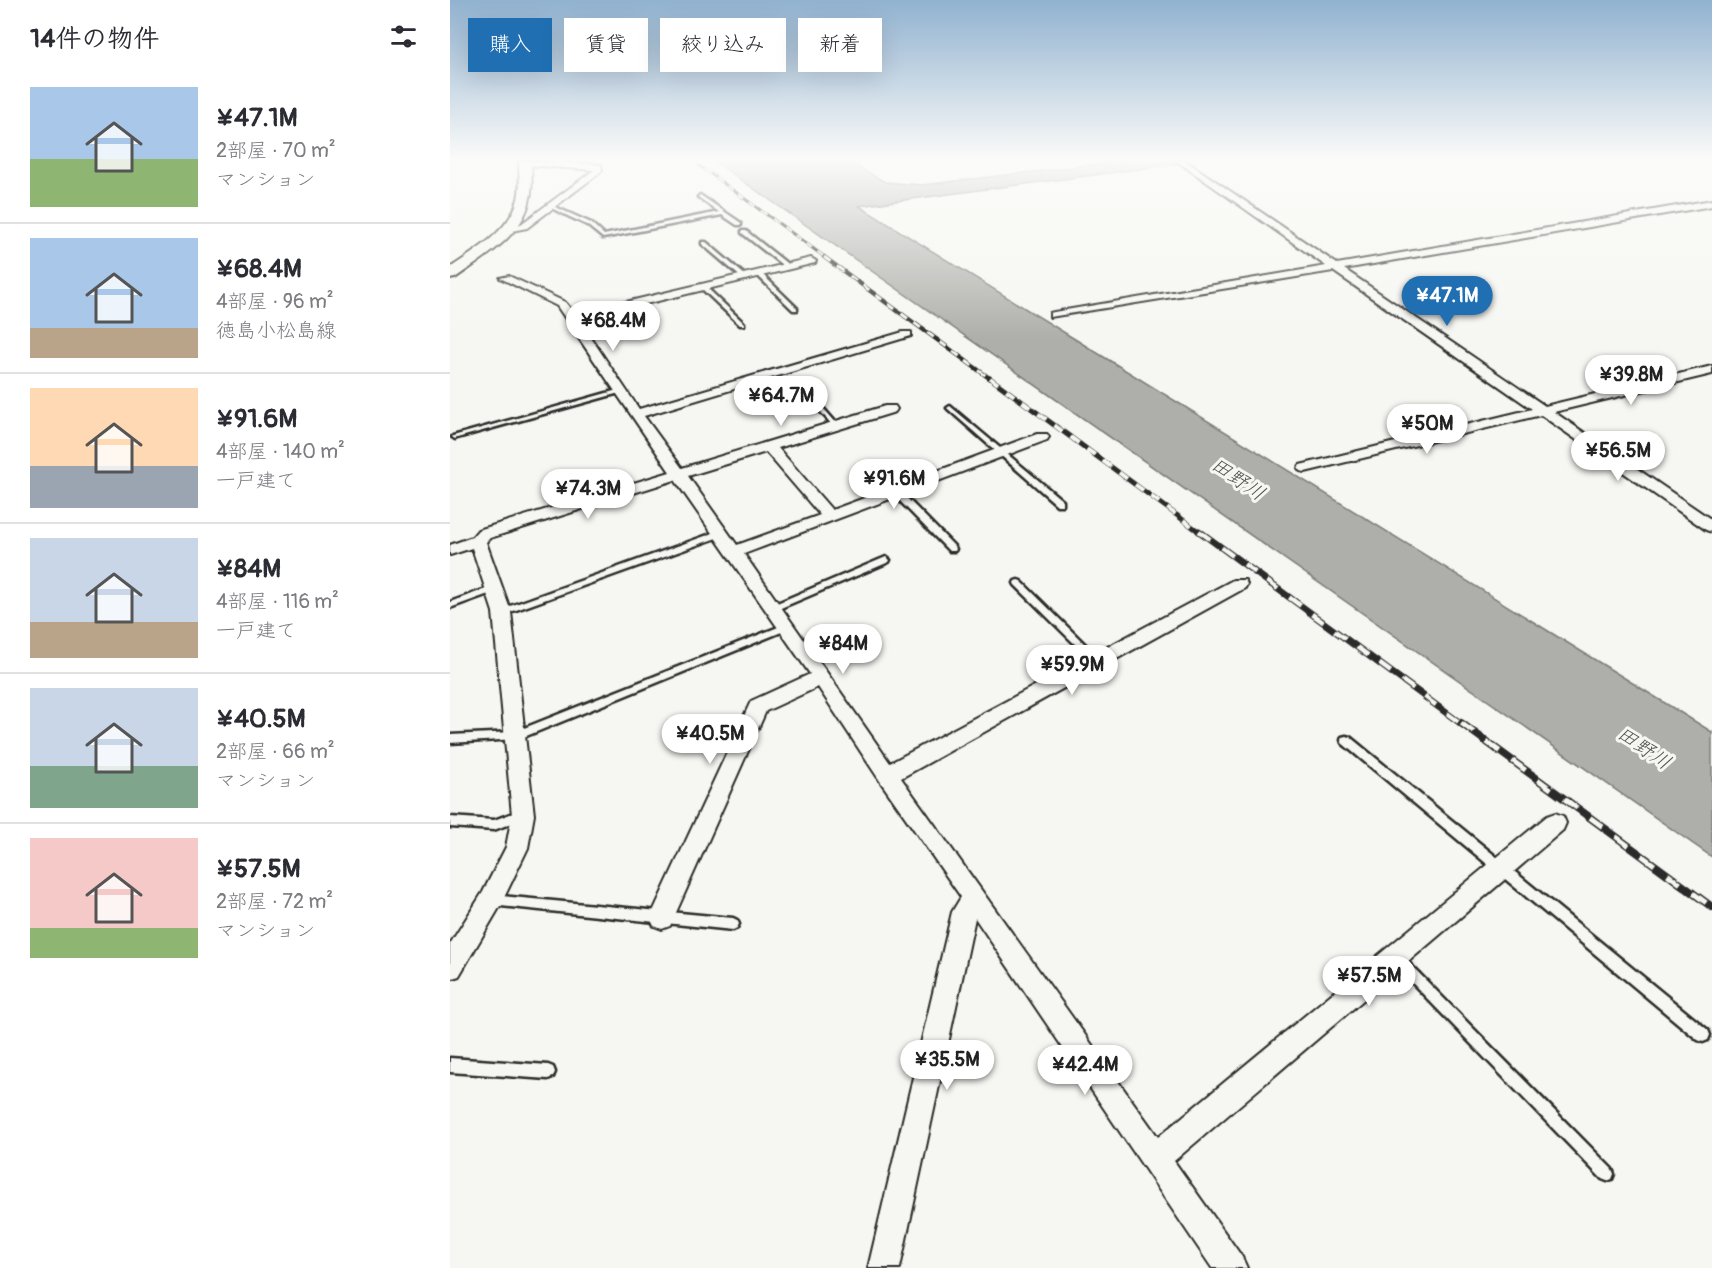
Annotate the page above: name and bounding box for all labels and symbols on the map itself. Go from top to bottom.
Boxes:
pin: ¥47.1M [1398,276,1496,327]
pin: ¥68.4M [564,301,662,352]
pin: ¥39.8M [1582,355,1680,406]
pin: ¥64.7M [732,376,830,427]
pin: ¥50M [1391,404,1463,455]
pin: ¥56.5M [1569,431,1667,482]
water label: 田野川 [1206,452,1270,506]
pin: ¥91.6M [845,459,943,510]
pin: ¥74.3M [539,469,637,520]
pin: ¥84M [807,624,879,675]
pin: ¥59.9M [1023,645,1121,696]
pin: ¥40.5M [661,714,759,765]
water label: 田野川 [1612,721,1676,775]
pin: ¥57.5M [1320,956,1418,1007]
pin: ¥35.5M [898,1040,996,1091]
pin: ¥42.4M [1036,1045,1134,1096]

